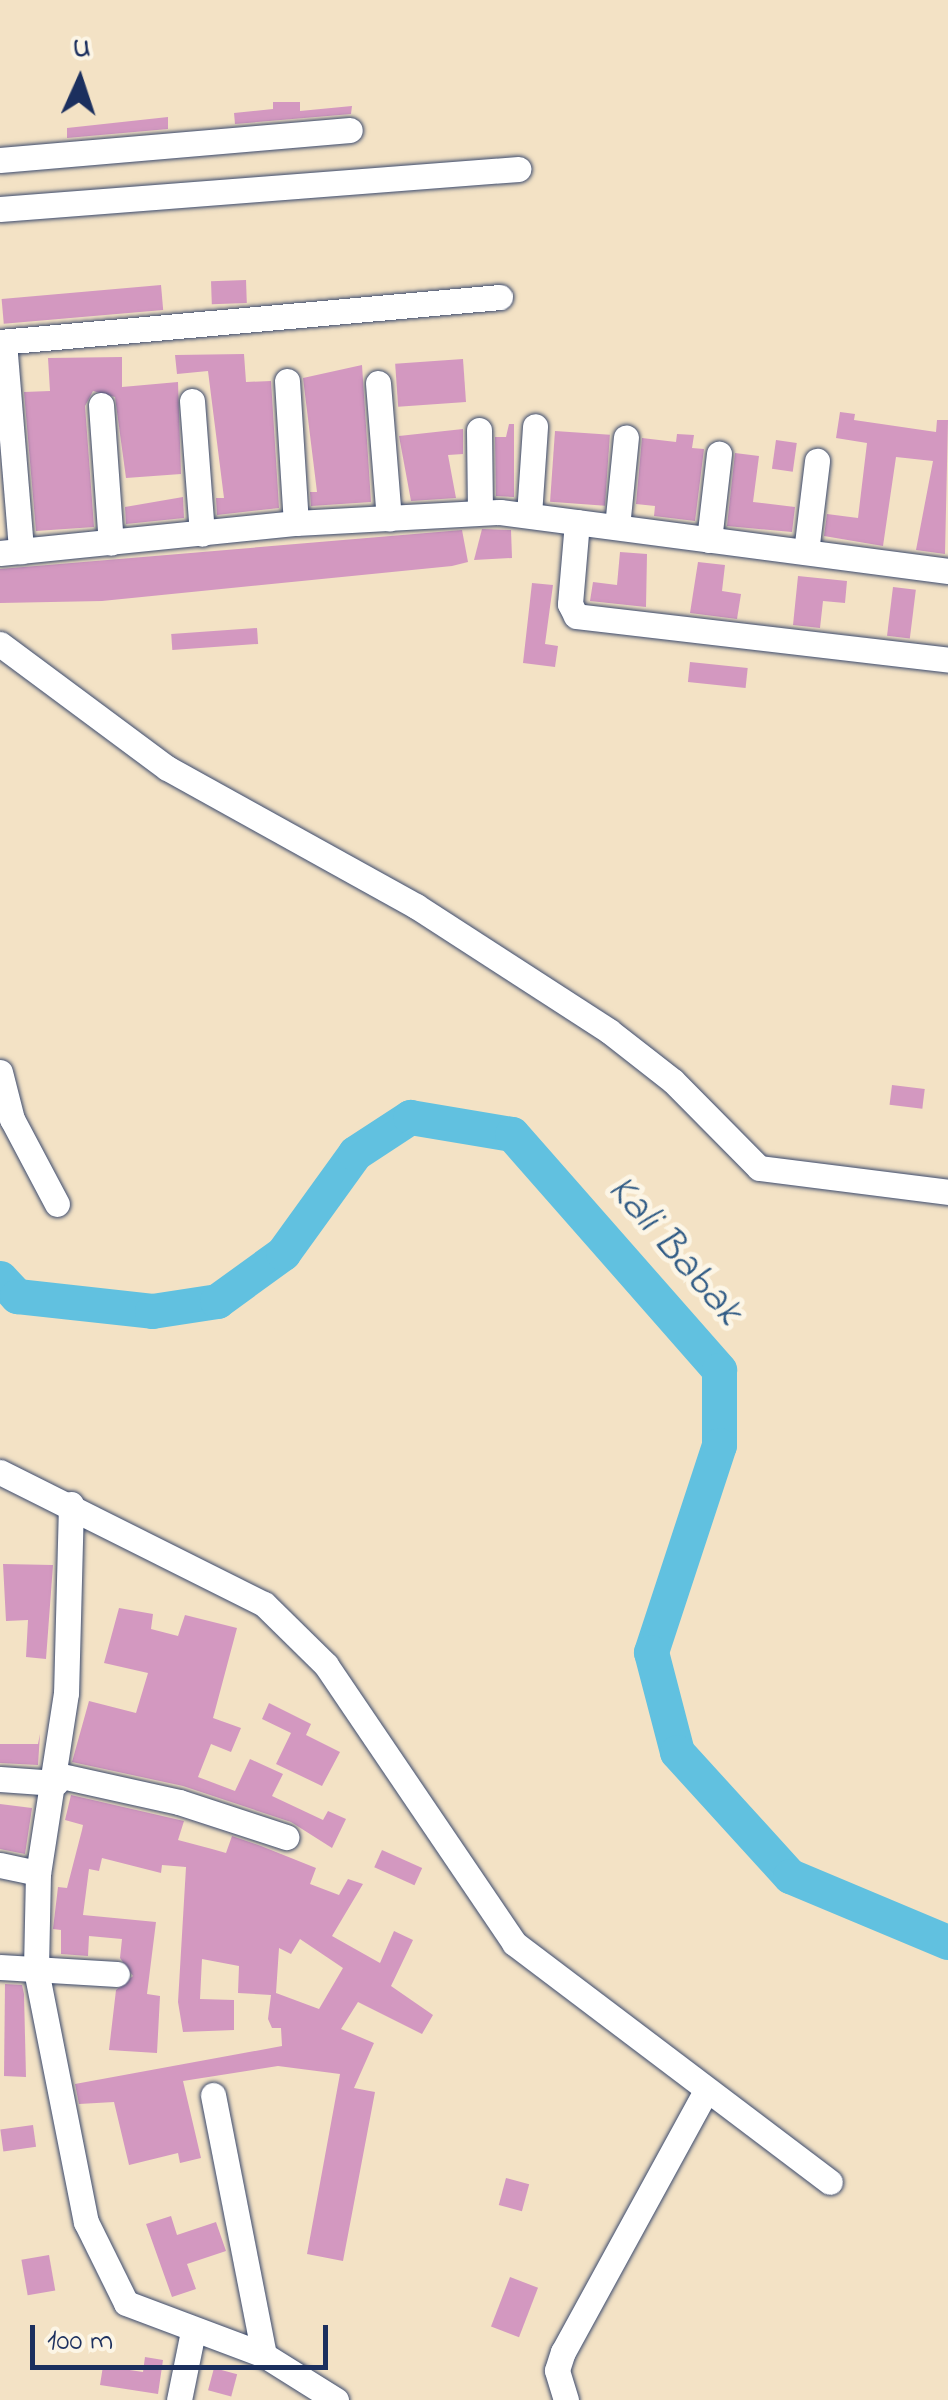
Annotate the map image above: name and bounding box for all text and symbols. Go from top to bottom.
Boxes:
text: U [72,29,92,70]
north arrow [30,30,130,130]
water label: Kali Babak [595,1166,753,1336]
scale bar [35,2305,332,2367]
text: 100 m [47,2320,113,2364]

